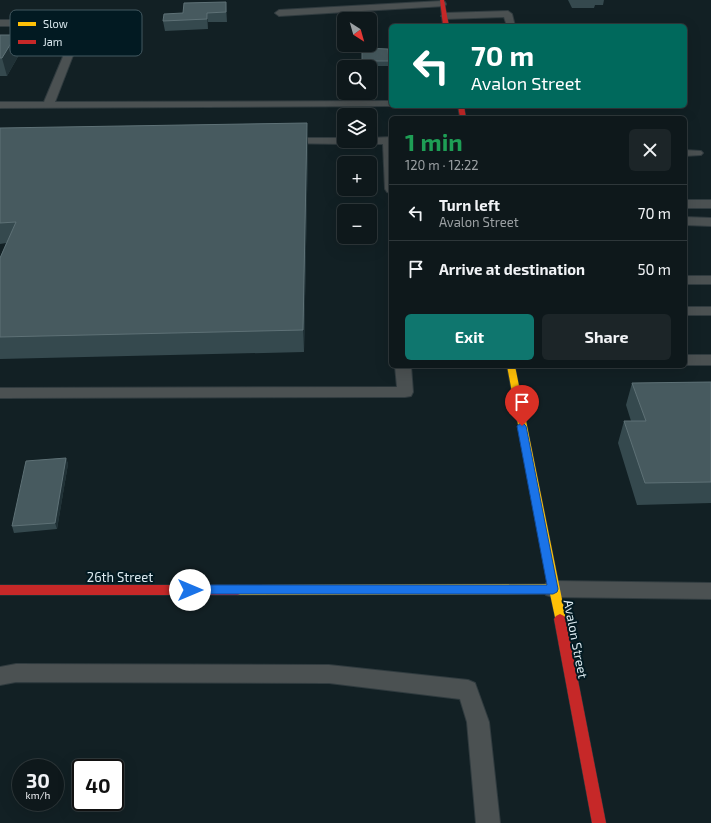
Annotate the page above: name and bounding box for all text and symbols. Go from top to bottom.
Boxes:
legend [10,10,142,56]
north arrow [337,12,377,52]
map controls [337,12,377,244]
text: Slow [43,17,68,30]
text: Jam [43,35,62,48]
text: 70 m [471,38,534,72]
icon: left [405,40,457,92]
button: search [337,60,377,100]
text: Avalon Street [471,72,581,94]
button: layers [337,108,377,148]
text: 1 min [405,127,463,156]
button: close [629,129,671,171]
button: + [337,156,377,196]
text: 120 m · 12:22 [405,157,479,173]
text: Turn left [439,196,500,214]
icon: left [405,202,427,224]
button: − [337,204,377,244]
text: 70 m [638,204,671,222]
text: Avalon Street [439,214,519,230]
icon: arrive [405,258,427,280]
text: Arrive at destination [439,260,585,278]
text: 50 m [637,260,671,278]
button: Exit [405,314,534,360]
button: Share [542,314,671,360]
pin [505,385,539,426]
icon: arrive [511,391,533,413]
street label: 26th Street [87,569,153,585]
position arrow [169,569,211,611]
street label: Avalon Street [561,598,591,680]
speed limit sign: 40 [72,759,124,811]
text: 30 [26,768,50,792]
text: km/h [26,789,50,801]

